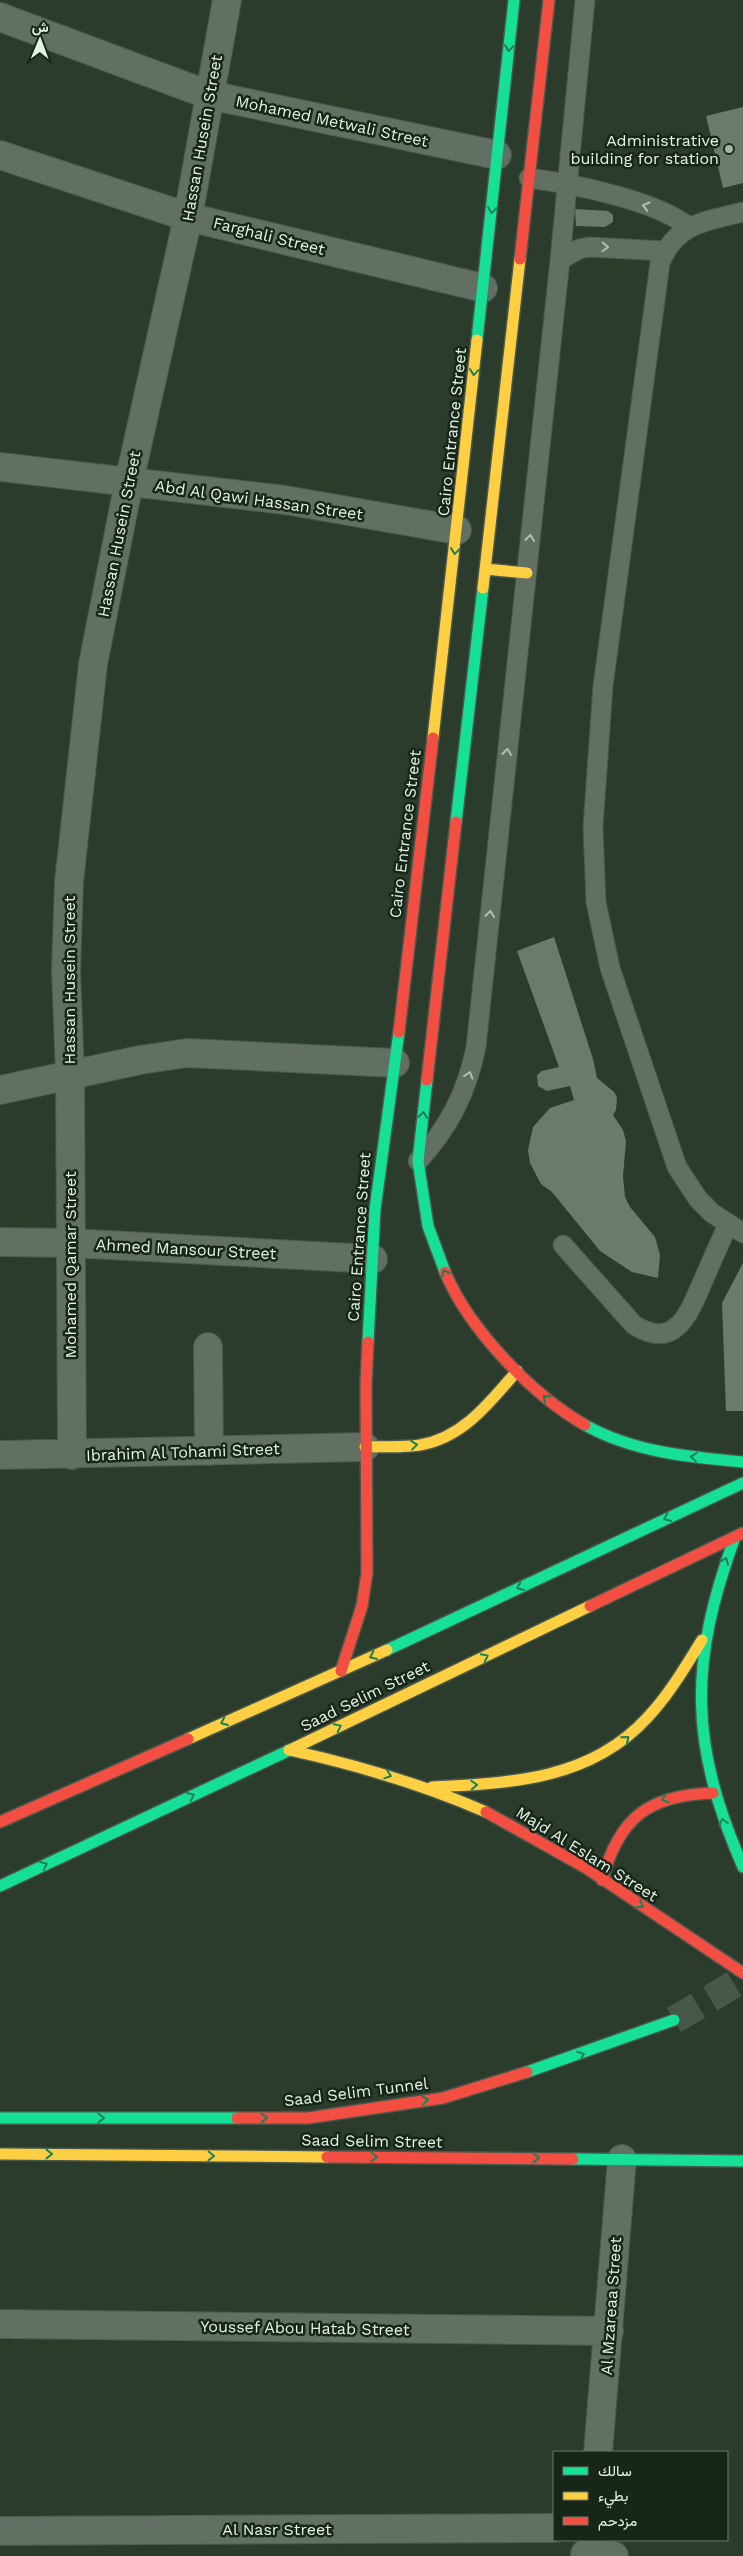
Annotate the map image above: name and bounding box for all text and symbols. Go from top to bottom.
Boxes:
north arrow [15,15,65,65]
text: ش [32,19,49,36]
one-way arrow [504,45,515,53]
street label: Hassan Husein Street [178,53,226,223]
street label: Mohamed Metwali Street [234,91,430,151]
place label: Administrative building for station [570,131,719,168]
marker: Administrative building for station [723,143,735,155]
one-way arrow [641,201,650,212]
one-way arrow [486,206,497,214]
street label: Farghali Street [211,213,327,259]
one-way arrow [602,241,610,252]
street label: Cairo Entrance Street [434,346,470,517]
one-way arrow [469,368,480,376]
street label: Hassan Husein Street [94,449,144,619]
street label: Abd Al Qawi Hassan Street [154,476,365,524]
one-way arrow [525,534,536,542]
one-way arrow [450,547,461,555]
street label: Cairo Entrance Street [385,748,425,919]
one-way arrow [501,748,512,756]
street label: Hassan Husein Street [60,895,79,1064]
one-way arrow [484,909,495,917]
one-way arrow [464,1071,474,1079]
one-way arrow [417,1111,428,1119]
street label: Cairo Entrance Street [344,1152,374,1322]
street label: Mohamed Qamar Street [61,1171,80,1359]
street label: Ahmed Mansour Street [95,1235,277,1263]
one-way arrow [440,1269,451,1278]
one-way arrow [543,1395,552,1403]
street label: Ibrahim Al Tohami Street [86,1439,280,1465]
one-way arrow [410,1440,418,1451]
one-way arrow [690,1452,698,1463]
one-way arrow [663,1512,672,1523]
one-way arrow [718,1557,729,1566]
one-way arrow [516,1581,525,1591]
one-way arrow [369,1650,378,1660]
one-way arrow [480,1652,489,1663]
street label: Saad Selim Street [297,1656,433,1735]
one-way arrow [220,1716,229,1727]
one-way arrow [333,1723,342,1733]
one-way arrow [620,1736,629,1744]
one-way arrow [383,1769,391,1779]
one-way arrow [470,1779,478,1790]
one-way arrow [186,1792,195,1802]
one-way arrow [662,1793,670,1803]
street label: Majd Al Eslam Street [513,1803,662,1906]
one-way arrow [719,1819,729,1827]
one-way arrow [39,1861,48,1871]
one-way arrow [634,1899,643,1908]
one-way arrow [576,2051,585,2061]
street label: Saad Selim Tunnel [283,2074,429,2110]
one-way arrow [421,2096,429,2106]
one-way arrow [98,2113,105,2123]
one-way arrow [260,2113,268,2123]
street label: Saad Selim Street [301,2130,443,2152]
one-way arrow [45,2149,53,2159]
one-way arrow [207,2150,215,2161]
one-way arrow [370,2152,378,2162]
one-way arrow [532,2153,540,2164]
street label: Al Mzareaa Street [597,2236,625,2376]
street label: Youssef Abou Hatab Street [200,2317,410,2339]
legend [553,2451,728,2541]
text: سالك [598,2462,632,2480]
text: بطيء [598,2487,628,2509]
text: مزدحم [598,2512,637,2531]
street label: Al Nasr Street [222,2520,332,2539]

